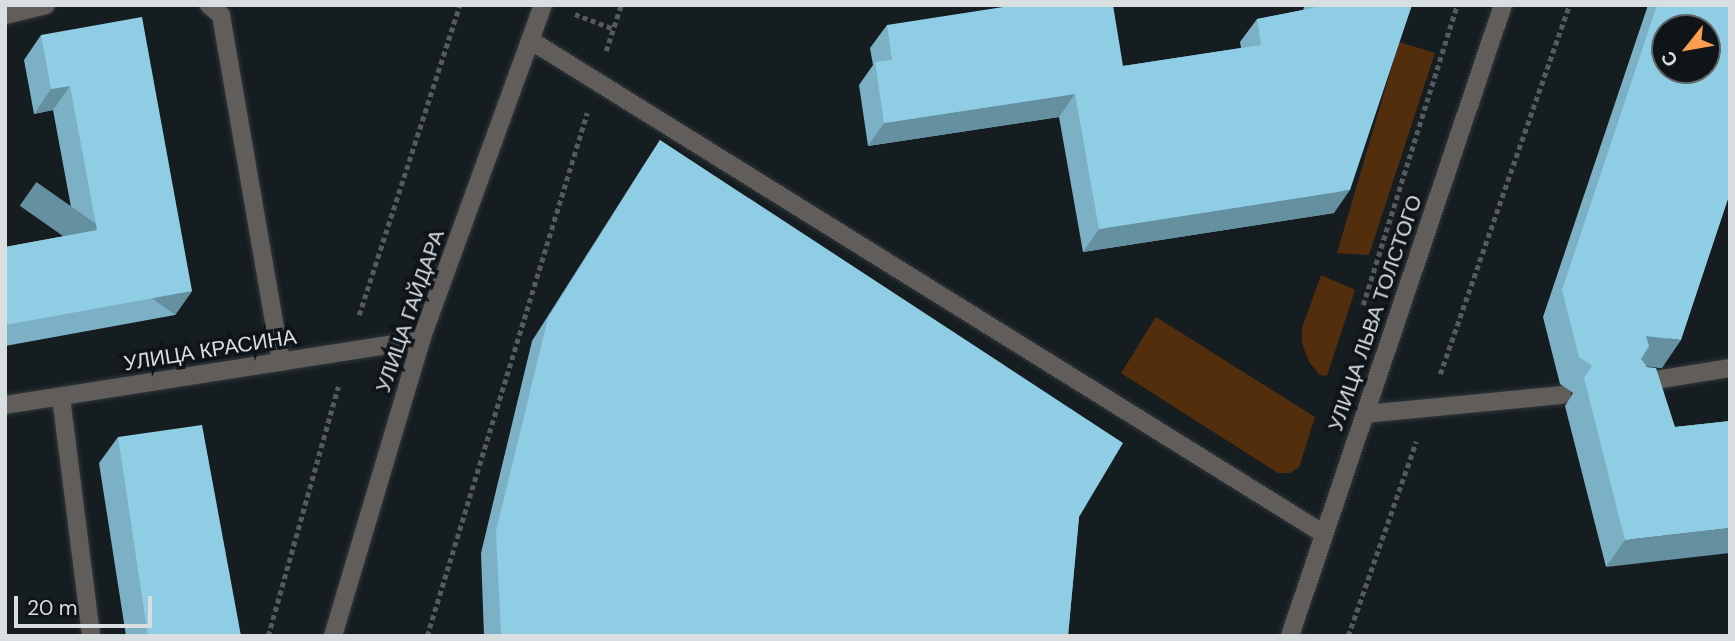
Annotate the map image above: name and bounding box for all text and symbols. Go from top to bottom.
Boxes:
north arrow [1651,14,1721,84]
text: С [1655,47,1684,71]
street label: УЛИЦА ЛЬВА ТОЛСТОГО [1323,192,1427,434]
street label: УЛИЦА ГАЙДАРА [370,226,450,396]
street label: УЛИЦА КРАСИНА [122,324,298,376]
scale bar [18,582,156,626]
text: 20 m [27,594,78,622]

